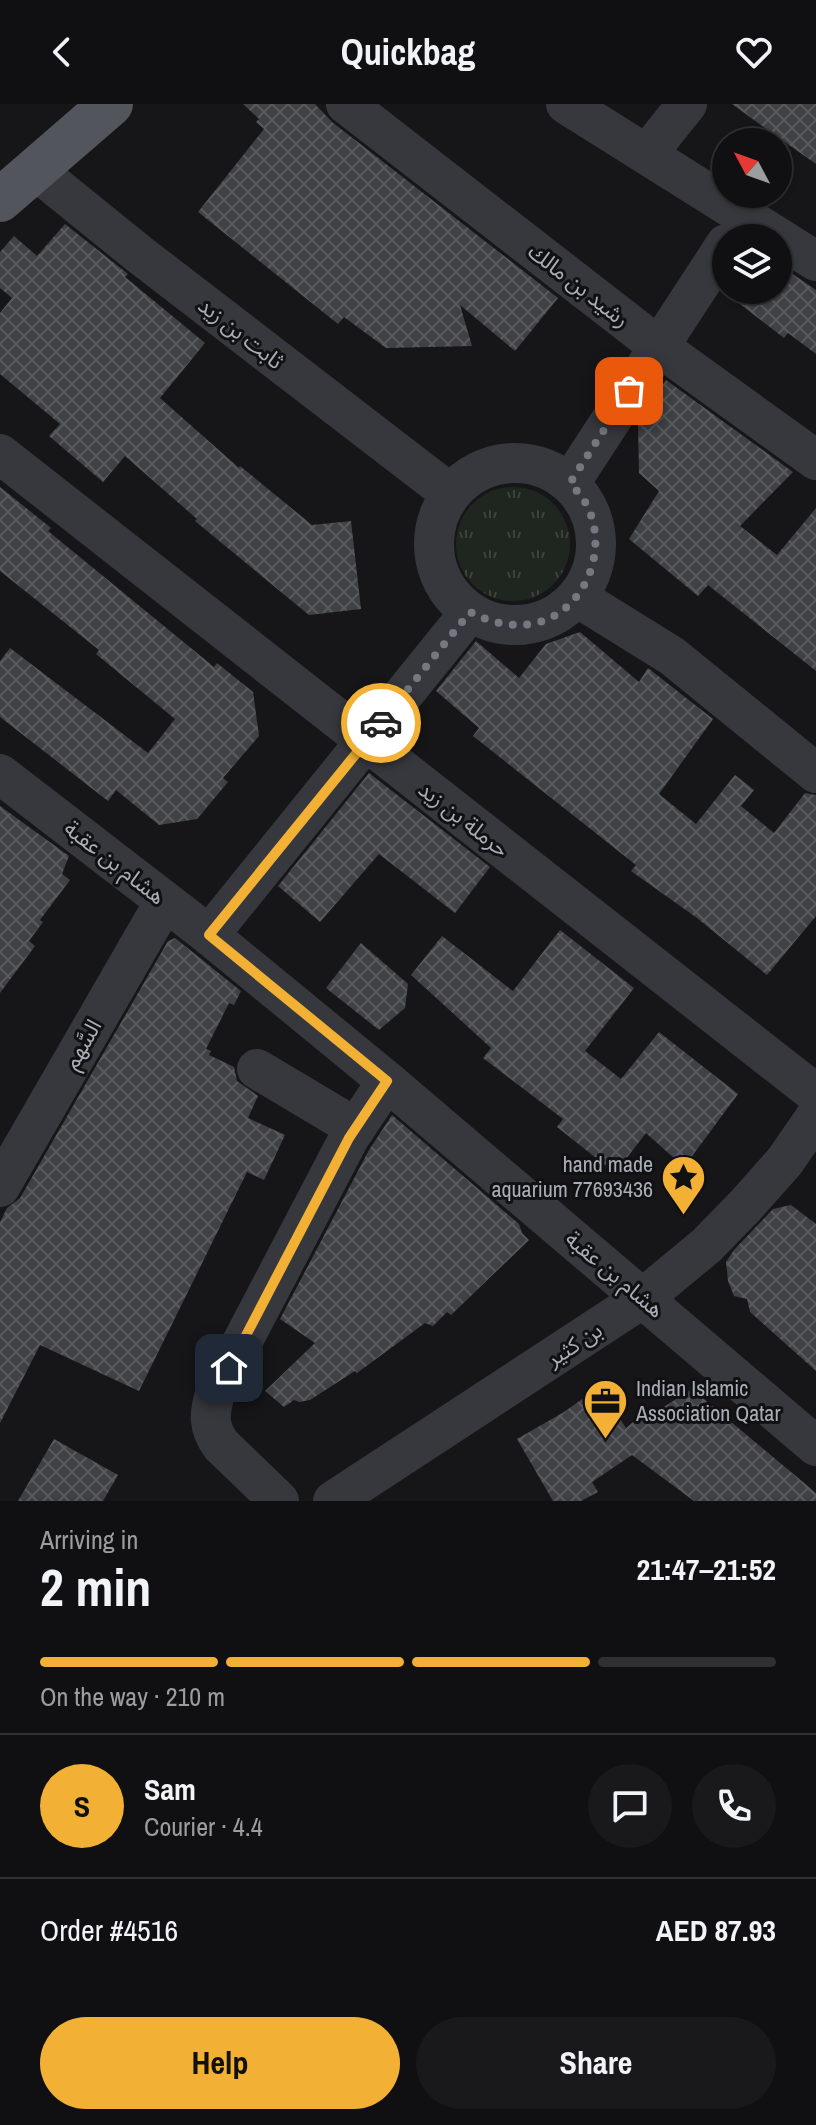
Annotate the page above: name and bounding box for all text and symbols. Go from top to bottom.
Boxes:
text: Quickbag [341,28,475,76]
icon: back [40,30,84,74]
icon: heart [732,30,776,74]
north arrow [712,128,792,208]
map controls [712,128,792,304]
button: layers [712,224,792,304]
street label: رشيد بن مالك [522,236,636,334]
street label: ثابت بن زيد [192,290,290,376]
pin [595,357,663,425]
icon: bag [607,369,651,413]
courier [341,683,421,763]
icon: car [359,701,403,745]
street label: حرملة بن زيد [412,774,516,864]
street label: هشام بن عقبة [57,813,172,913]
street label: السَّهم [56,1013,110,1076]
place label: hand made aquarium 77693436 [492,1149,653,1204]
place icon: hand made aquarium 77693436 [660,1153,708,1216]
street label: هشام بن عقبة [558,1224,671,1326]
street label: بن كثير [539,1315,608,1374]
pin [195,1334,263,1402]
icon: home [207,1346,251,1390]
place label: Indian Islamic Association Qatar [635,1373,780,1428]
office icon: Indian Islamic Association Qatar [581,1377,629,1440]
text: Arriving in [40,1522,138,1557]
text: 21:47–21:52 [637,1549,776,1589]
text: 2 min [40,1552,151,1622]
text: On the way · 210 m [40,1679,225,1714]
button: chat [588,1764,672,1848]
button: phone [692,1764,776,1848]
text: Sam [144,1769,196,1809]
text: S [74,1786,90,1826]
text: Courier · 4.4 [144,1809,263,1844]
text: Order #4516 [40,1910,178,1950]
text: AED 87.93 [656,1910,776,1950]
button: Help [40,2017,400,2109]
button: Share [416,2017,776,2109]

